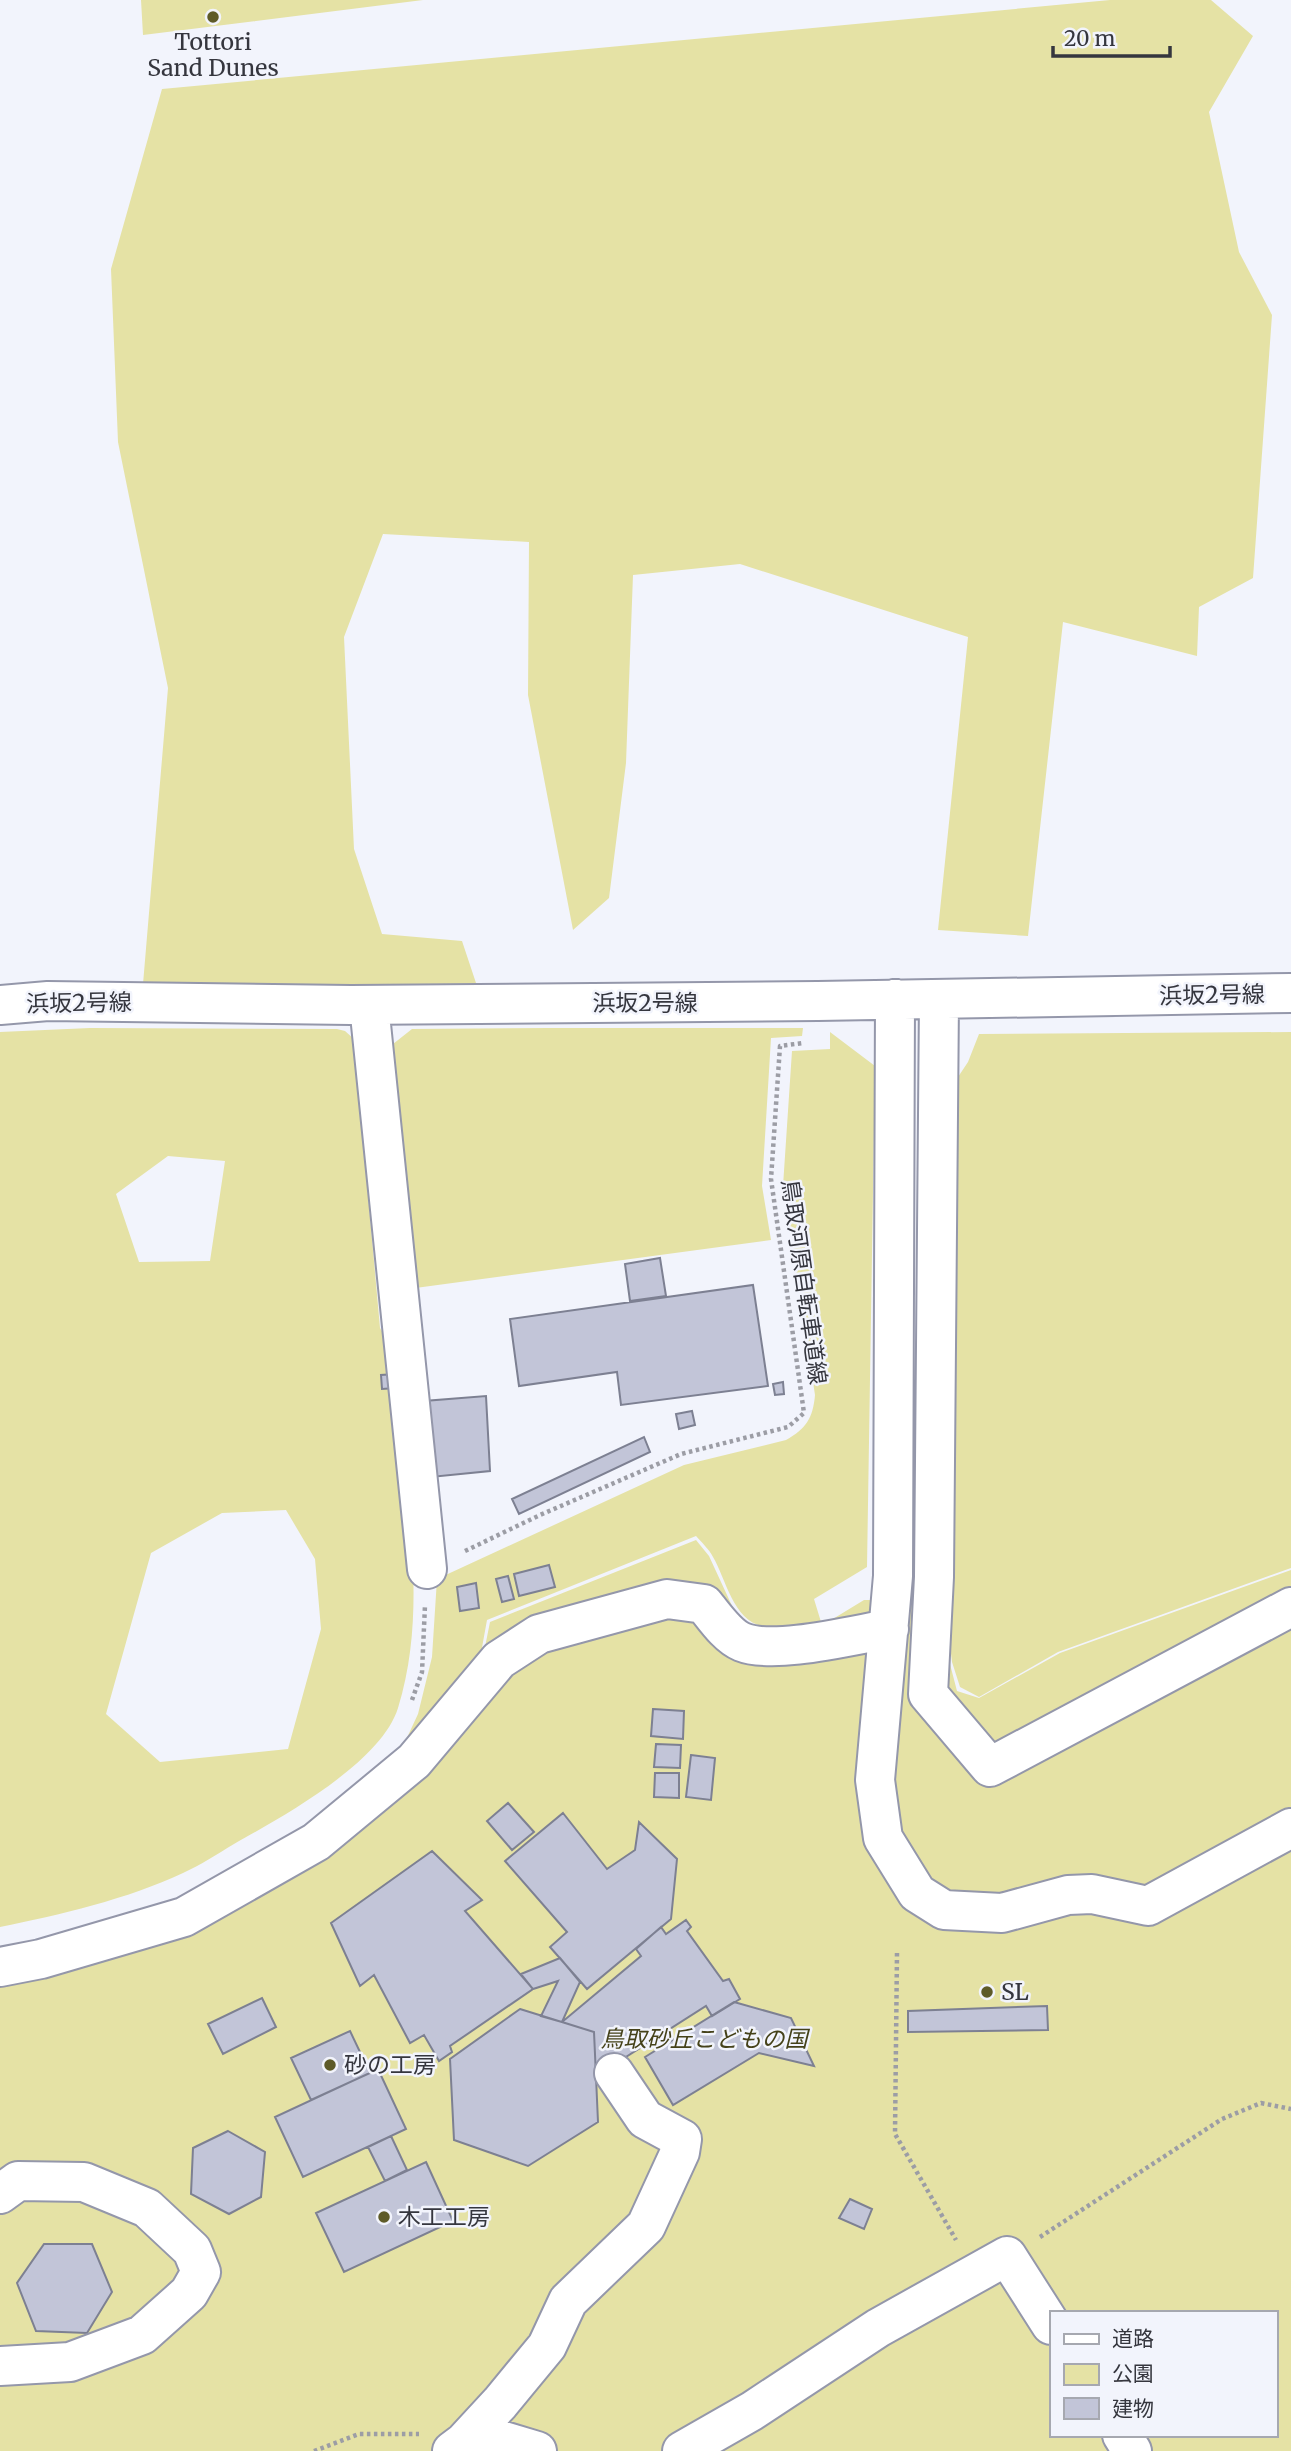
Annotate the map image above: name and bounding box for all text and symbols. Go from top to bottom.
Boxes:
marker: Tottori Sand Dunes [205,9,221,25]
scale bar [1053,14,1170,58]
text: 20 m [1064,25,1116,52]
place label: Tottori Sand Dunes [147,27,279,82]
street label: 浜坂2号線 [1159,979,1265,1010]
street label: 浜坂2号線 [26,987,132,1018]
street label: 浜坂2号線 [592,988,698,1017]
street label: 鳥取河原自転車道線 [776,1177,833,1386]
place label: SL [1001,1977,1029,2006]
marker: SL [979,1984,995,2000]
park label: 鳥取砂丘こどもの国 [601,2024,811,2053]
place label: 砂の工房 [344,2050,436,2079]
marker: 砂の工房 [322,2057,338,2073]
place label: 木工工房 [398,2202,490,2231]
marker: 木工工房 [376,2209,392,2225]
legend [1050,2311,1277,2437]
text: 道路 [1112,2325,1154,2352]
text: 公園 [1112,2360,1154,2387]
text: 建物 [1112,2395,1154,2422]

